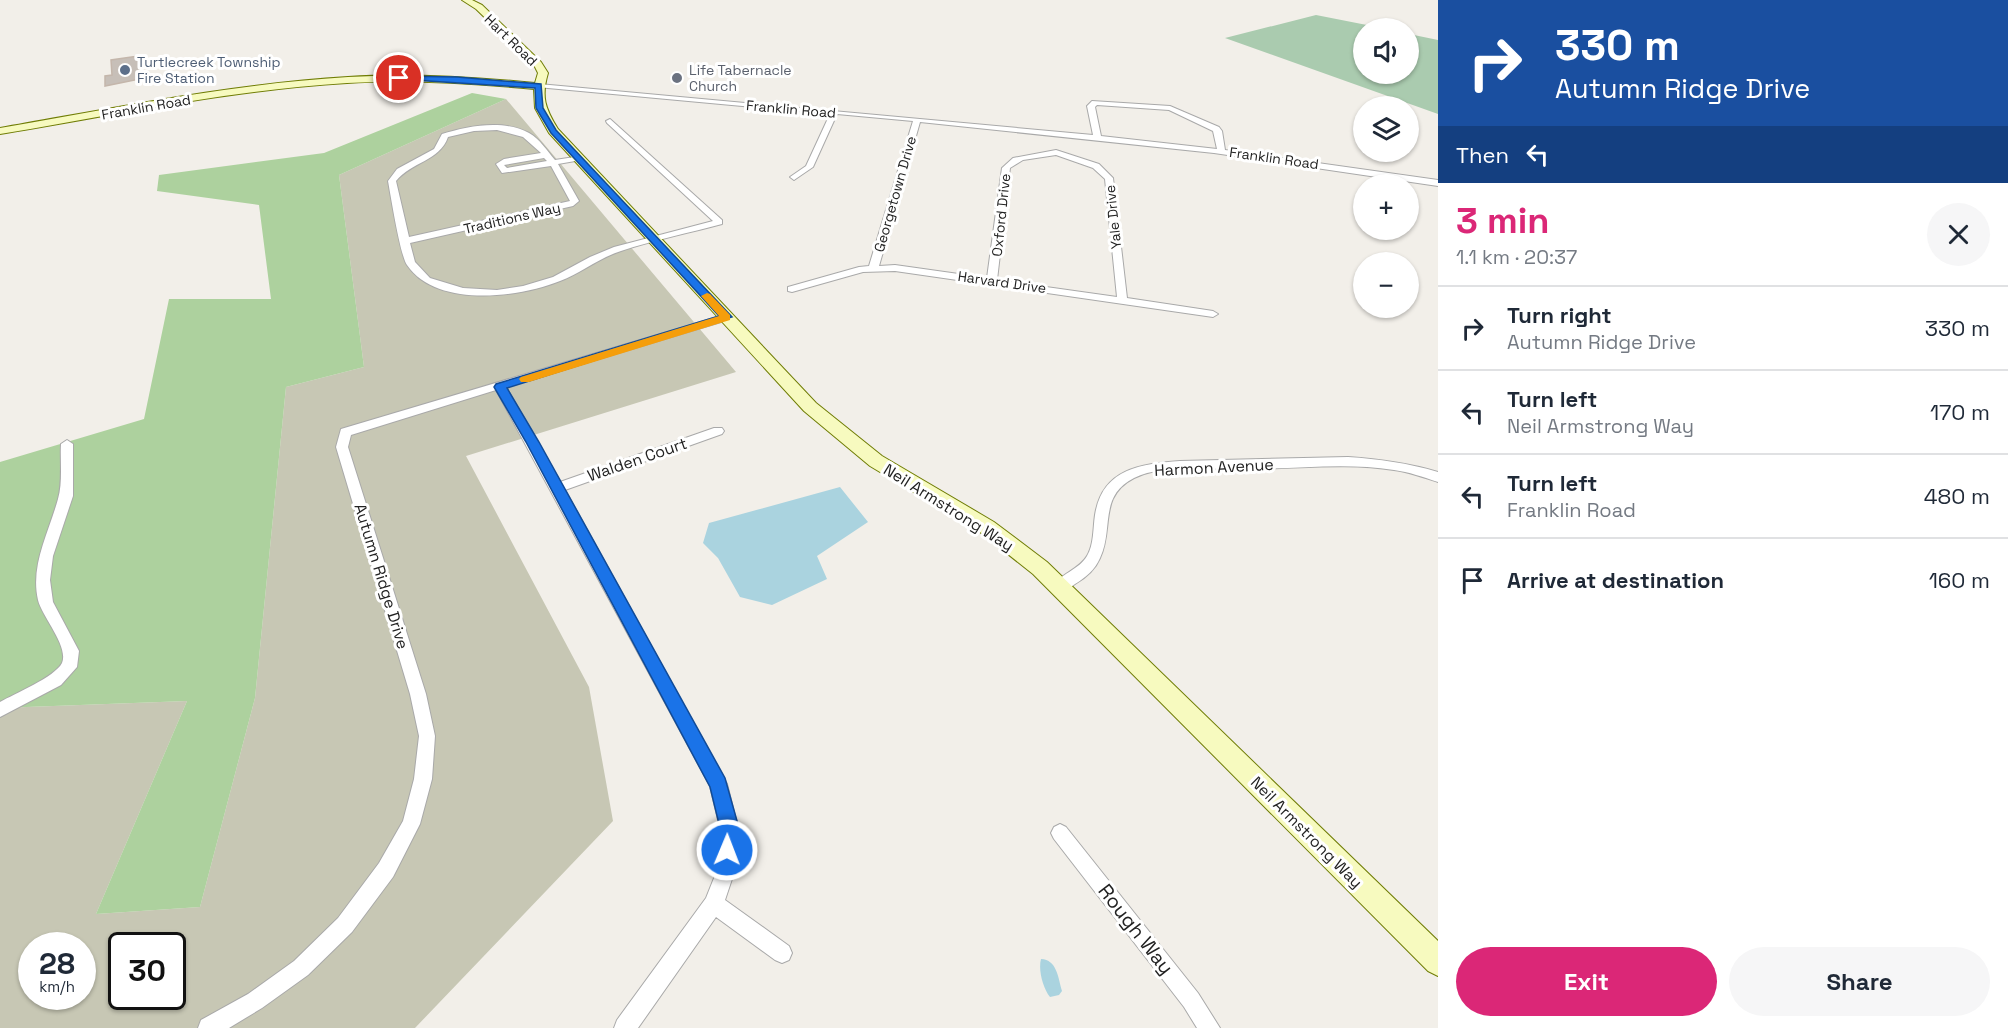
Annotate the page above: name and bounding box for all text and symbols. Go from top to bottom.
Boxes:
street label: Hart Road [481,10,541,70]
map controls [1353,18,1419,318]
button: sound [1353,18,1419,84]
text: 330 m [1555,19,1680,72]
icon: right [1456,24,1534,102]
pin [373,52,424,103]
place label: Turtlecreek Township Fire Station [137,53,280,87]
icon: arrive [382,61,415,94]
place label: Life Tabernacle Church [689,61,792,95]
marker: Turtlecreek Township Fire Station [118,63,132,77]
marker: Life Tabernacle Church [670,71,684,85]
text: Autumn Ridge Drive [1555,71,1810,106]
street label: Franklin Road [100,90,192,124]
street label: Franklin Road [745,96,837,122]
button: layers [1353,96,1419,162]
street label: Georgetown Drive [870,134,920,254]
icon: left [1521,138,1554,171]
text: Then [1456,141,1509,169]
street label: Franklin Road [1228,143,1320,173]
street label: Oxford Drive [988,173,1014,257]
button: + [1353,174,1419,240]
street label: Yale Drive [1101,184,1125,250]
street label: Traditions Way [462,198,562,238]
text: 3 min [1456,198,1550,244]
button: close [1927,203,1990,266]
text: 1.1 km · 20:37 [1456,244,1577,270]
button: − [1353,252,1419,318]
street label: Harvard Drive [957,267,1047,297]
text: Turn right [1507,301,1612,329]
icon: right [1456,312,1489,345]
text: 330 m [1925,314,1990,342]
text: Autumn Ridge Drive [1507,329,1696,355]
text: Turn left [1507,385,1597,413]
icon: left [1456,396,1489,429]
text: 170 m [1930,398,1990,426]
text: Neil Armstrong Way [1507,413,1694,439]
street label: Walden Court [585,433,690,486]
street label: Harmon Avenue [1154,454,1274,481]
street label: Neil Armstrong Way [880,459,1018,556]
text: Turn left [1507,469,1597,497]
icon: left [1456,480,1489,513]
text: 480 m [1924,482,1990,510]
text: Franklin Road [1507,497,1636,523]
street label: Autumn Ridge Drive [349,501,414,652]
icon: arrive [1456,564,1489,597]
text: Arrive at destination [1507,566,1724,594]
text: 160 m [1929,566,1990,594]
street label: Neil Armstrong Way [1246,772,1367,893]
position arrow [695,818,759,882]
street label: Rough Way [1092,878,1180,980]
speed limit sign: 30 [108,932,186,1010]
text: 28 [39,944,75,983]
button: Exit [1456,947,1717,1016]
button: Share [1729,947,1990,1016]
text: km/h [39,977,75,996]

